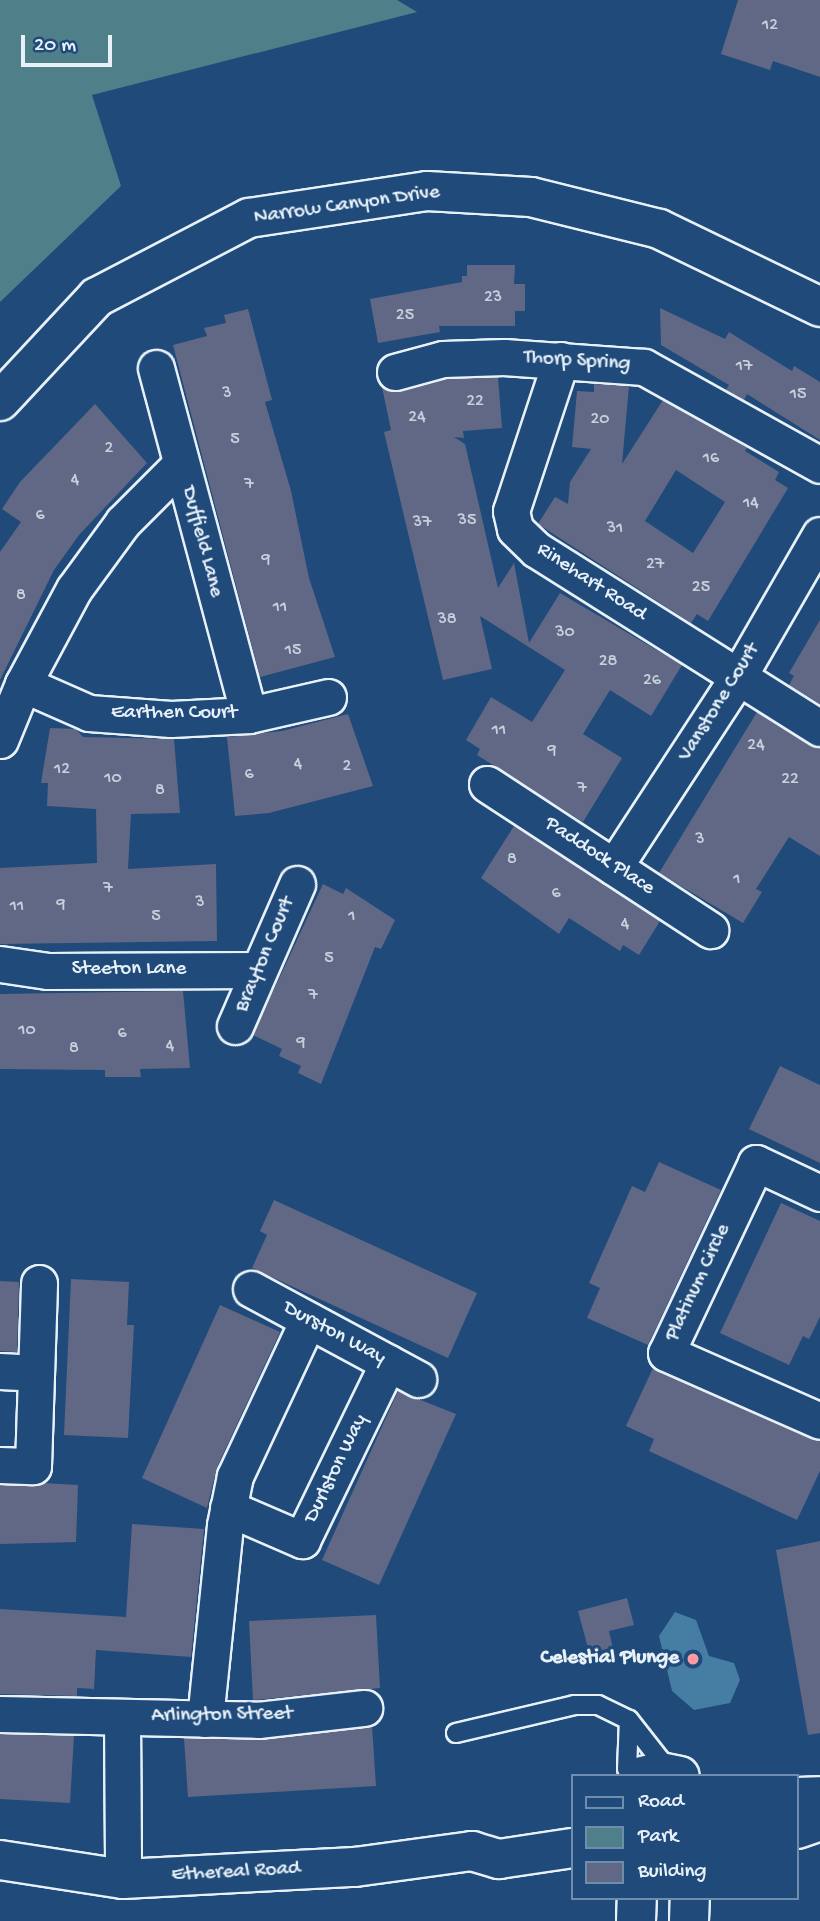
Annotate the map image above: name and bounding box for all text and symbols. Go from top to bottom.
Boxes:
house number: 12 [762,15,778,37]
scale bar [24,21,116,65]
text: 20 m [34,34,76,59]
street label: Narrow Canyon Drive [252,180,442,232]
house number: 23 [484,287,502,309]
house number: 25 [396,305,414,327]
street label: Thorp Spring [523,346,631,378]
house number: 17 [736,356,752,378]
house number: 3 [222,383,232,405]
house number: 15 [790,384,806,406]
house number: 22 [466,391,484,413]
house number: 24 [408,407,426,429]
house number: 20 [590,409,610,431]
house number: 5 [230,429,240,451]
house number: 2 [105,438,113,460]
house number: 16 [703,448,719,470]
house number: 4 [71,470,79,492]
house number: 7 [244,474,254,496]
street label: Duffield Lane [174,484,228,600]
house number: 14 [743,493,759,515]
house number: 6 [35,505,45,527]
house number: 35 [458,510,476,532]
house number: 37 [413,512,431,534]
house number: 31 [607,518,623,540]
street label: Rinehart Road [531,538,651,628]
house number: 9 [261,549,271,571]
house number: 27 [646,554,664,576]
house number: 25 [692,577,710,599]
house number: 8 [16,585,26,607]
house number: 11 [273,597,287,619]
house number: 38 [437,609,457,631]
house number: 30 [555,622,575,644]
street label: Vanstone Court [674,639,766,767]
house number: 15 [285,640,301,662]
house number: 28 [599,651,617,673]
house number: 26 [643,670,661,692]
street label: Earthen Court [111,701,237,727]
house number: 11 [492,720,506,742]
house number: 24 [747,735,765,757]
house number: 9 [547,740,557,762]
house number: 4 [294,754,302,776]
house number: 2 [343,756,351,778]
house number: 12 [54,759,70,781]
house number: 6 [244,764,254,786]
house number: 10 [104,768,122,790]
house number: 22 [781,769,799,791]
house number: 7 [577,778,587,800]
house number: 8 [155,780,165,802]
street label: Paddock Place [539,812,659,902]
house number: 3 [695,829,705,851]
house number: 8 [507,849,517,871]
house number: 1 [733,869,741,891]
house number: 7 [103,878,113,900]
house number: 6 [551,883,561,905]
house number: 3 [195,892,205,914]
house number: 9 [56,894,66,916]
street label: Brayton Court [230,894,302,1016]
house number: 11 [10,896,24,918]
house number: 5 [151,906,161,928]
house number: 1 [348,906,356,928]
house number: 4 [621,914,629,936]
house number: 5 [324,948,334,970]
street label: Steeton Lane [72,957,186,983]
house number: 7 [308,985,318,1007]
house number: 10 [18,1020,36,1042]
house number: 6 [117,1023,127,1045]
house number: 9 [296,1032,306,1054]
house number: 4 [166,1036,174,1058]
house number: 8 [69,1038,79,1060]
street label: Platinum Circle [661,1220,737,1346]
street label: Durston Way [278,1296,390,1372]
street label: Durlston Way [300,1411,374,1527]
place label: Celestial Plunge [540,1646,679,1672]
marker: Celestial Plunge [685,1651,701,1667]
street label: Arlington Street [151,1702,293,1730]
legend [572,1774,799,1900]
text: Road [638,1790,684,1815]
text: Park [638,1825,678,1850]
street label: Ethereal Road [171,1857,301,1889]
text: Building [638,1860,707,1885]

